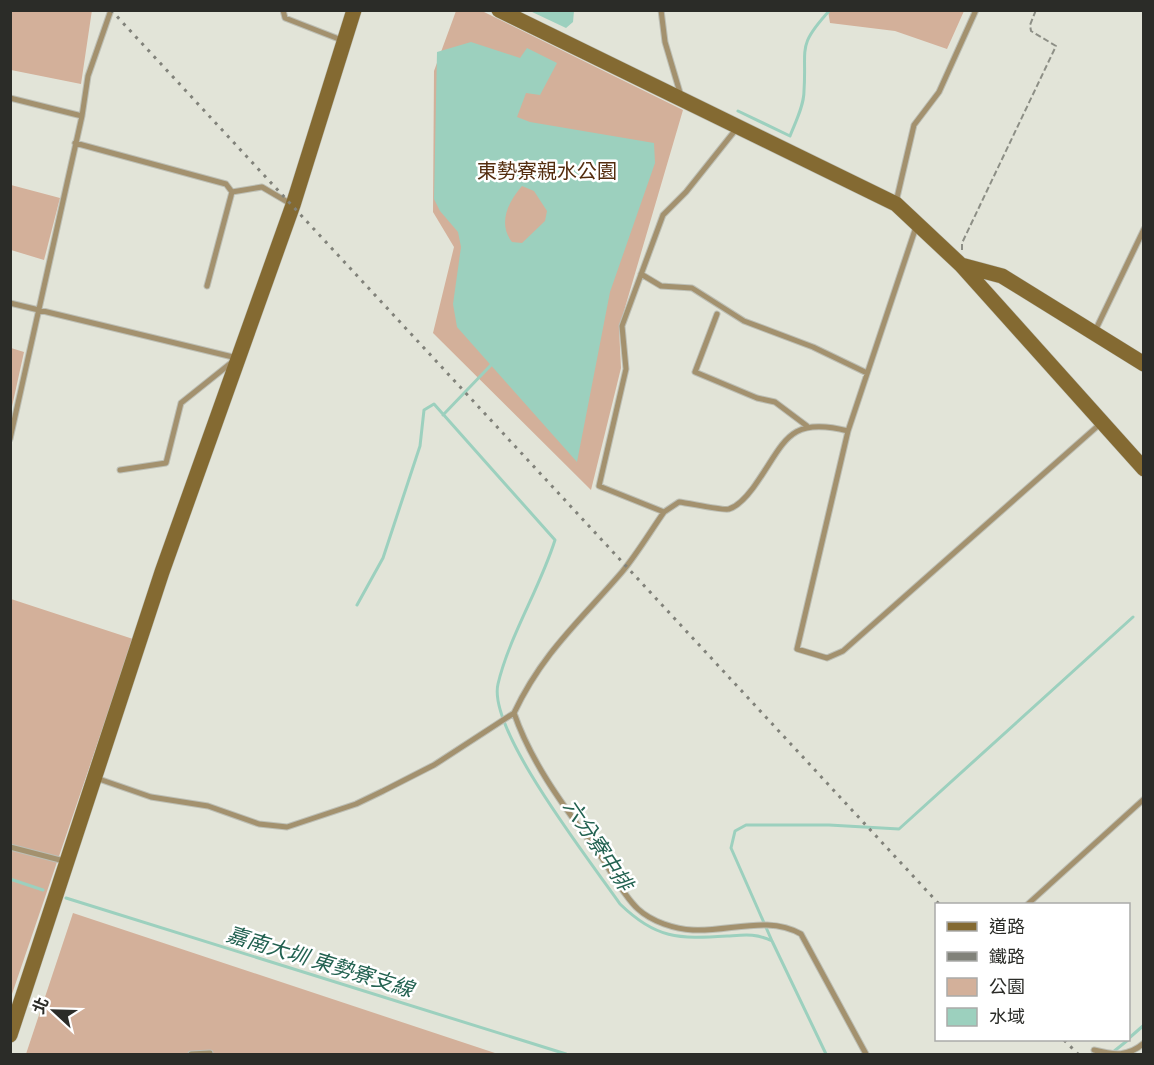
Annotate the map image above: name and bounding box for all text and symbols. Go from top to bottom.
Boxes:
park label: 東勢寮親水公園 [477,159,617,183]
water label: 六分寮中排 [559,795,639,898]
legend [935,903,1130,1041]
text: 道路 [989,916,1025,937]
water label: 嘉南大圳 東勢寮支線 [224,922,418,1002]
text: 鐵路 [989,946,1025,967]
text: 公園 [989,976,1025,997]
north arrow [24,981,84,1041]
text: 北 [29,995,52,1017]
text: 水域 [989,1006,1025,1027]

